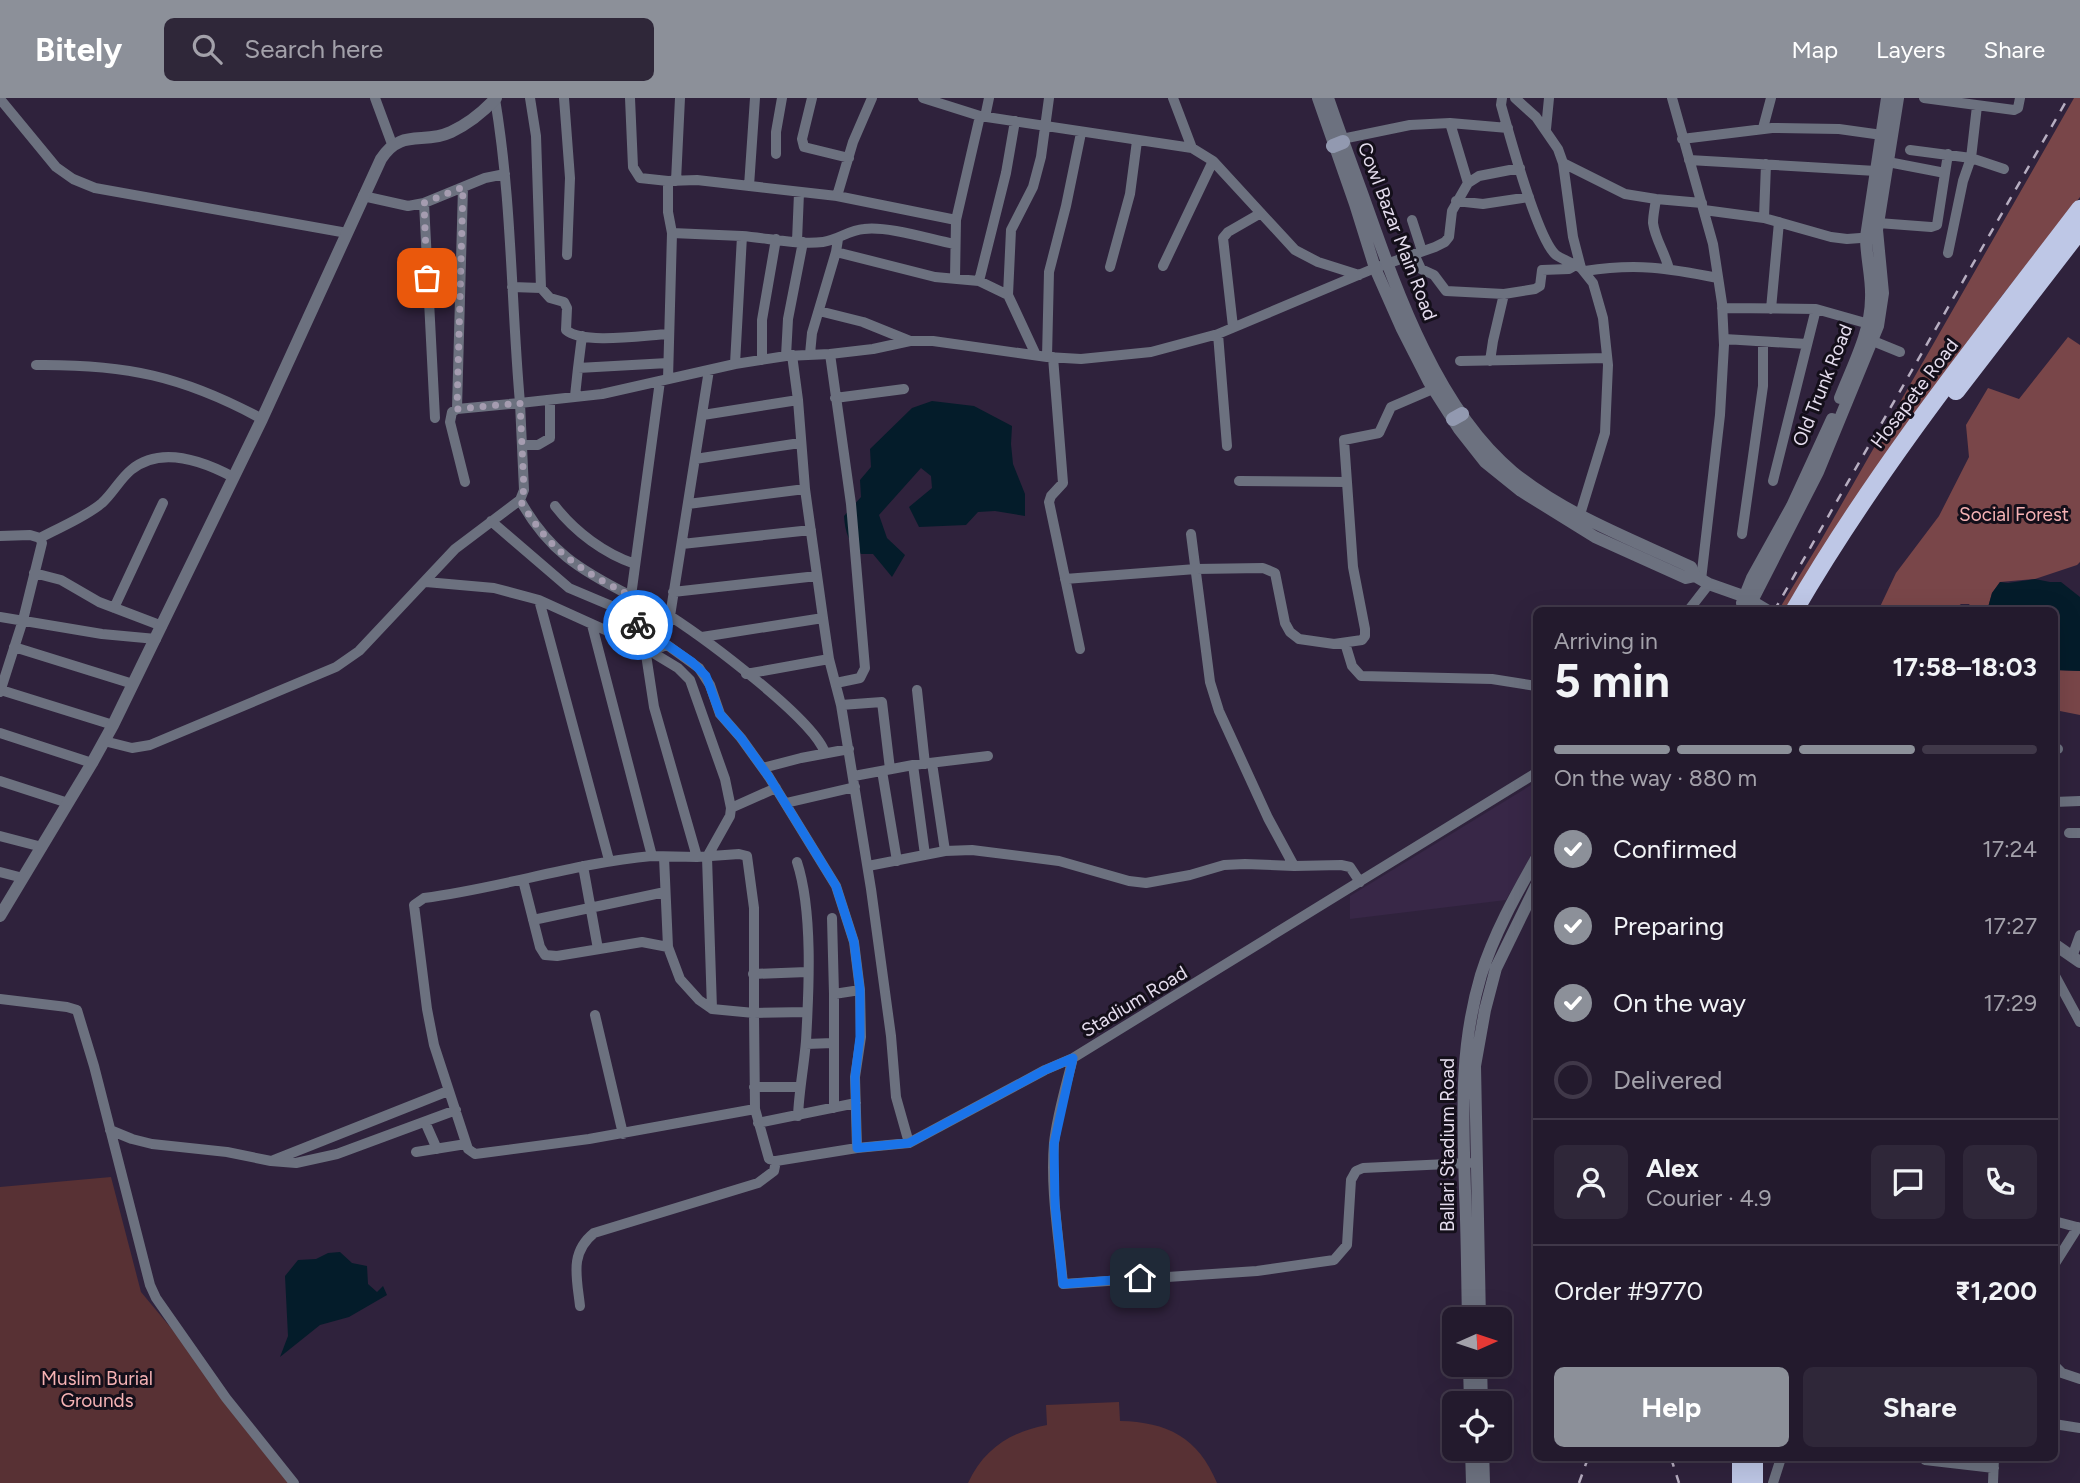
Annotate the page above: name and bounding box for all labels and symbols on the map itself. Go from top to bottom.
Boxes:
street label: Cowl Bazar Main Road [1353,139,1442,323]
pin [397,248,457,308]
street label: Old Trunk Road [1788,321,1857,450]
street label: Hosapete Road [1866,334,1963,453]
park label: Social Forest [1959,503,2069,526]
courier [603,590,673,660]
street label: Stadium Road [1077,961,1191,1042]
street label: Ballari Stadium Road [1436,1058,1459,1232]
pin [1110,1248,1170,1308]
north arrow [1442,1307,1512,1377]
park label: Muslim Burial Grounds [41,1367,153,1412]

